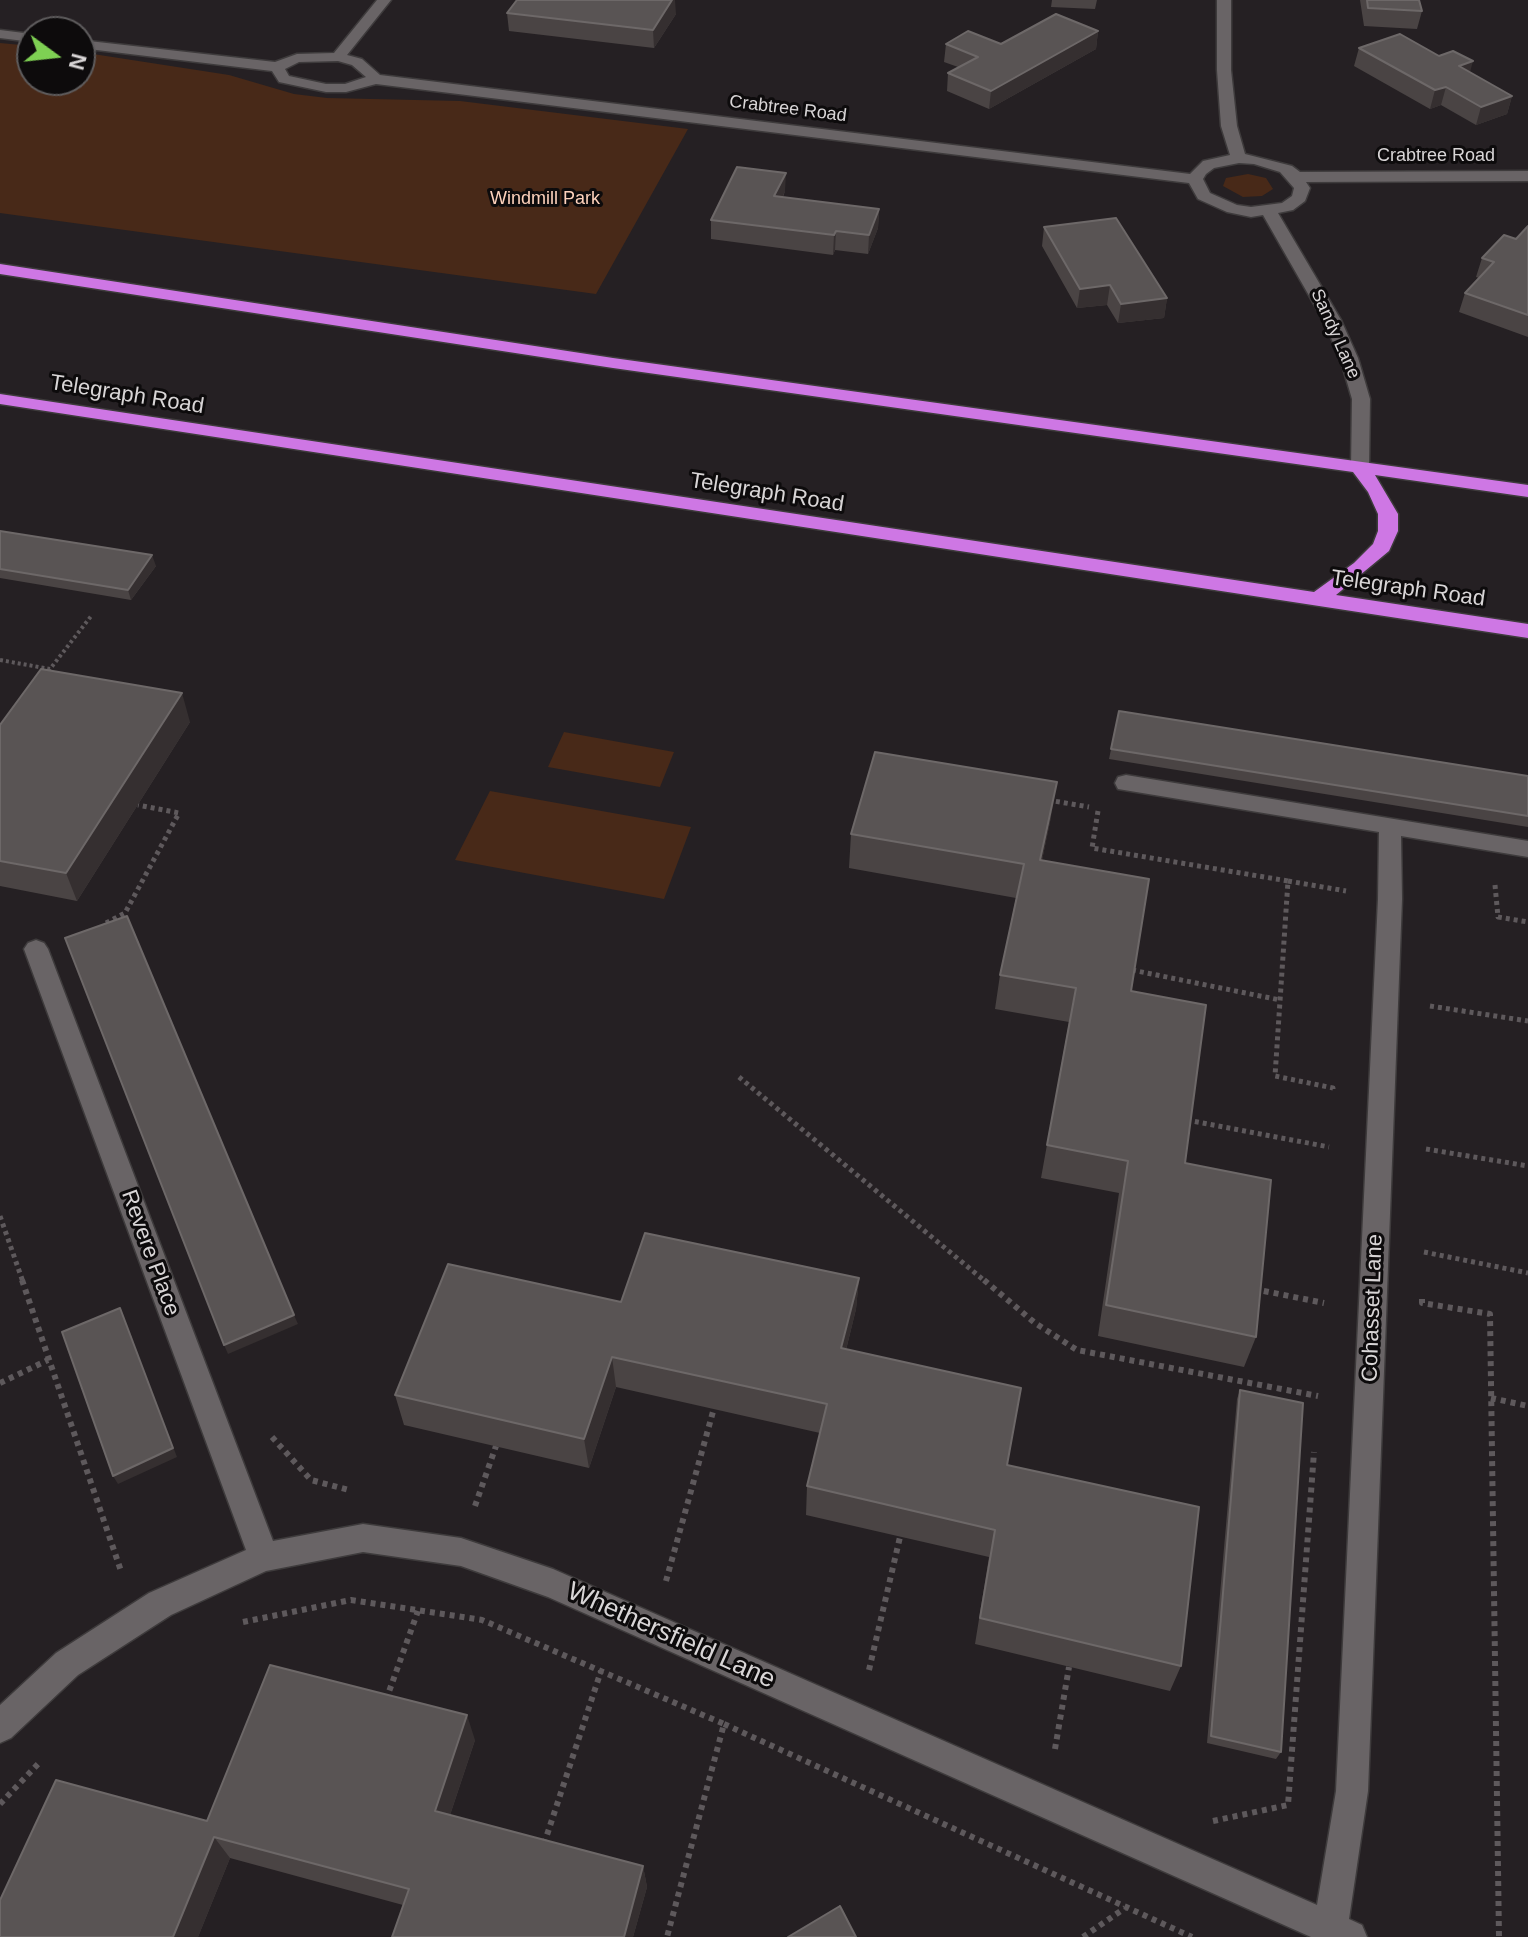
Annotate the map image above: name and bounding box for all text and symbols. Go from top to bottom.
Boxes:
north arrow [16,16,96,96]
text: N [64,51,92,73]
street label: Crabtree Road [728,91,848,127]
street label: Crabtree Road [1377,145,1495,167]
park label: Windmill Park [490,188,600,210]
street label: Sandy Lane [1306,286,1364,382]
street label: Telegraph Road [48,370,206,420]
street label: Telegraph Road [688,468,846,518]
street label: Telegraph Road [1329,565,1487,613]
street label: Revere Place [115,1186,185,1320]
street label: Cohasset Lane [1357,1234,1389,1382]
street label: Whethersfield Lane [562,1576,780,1696]

